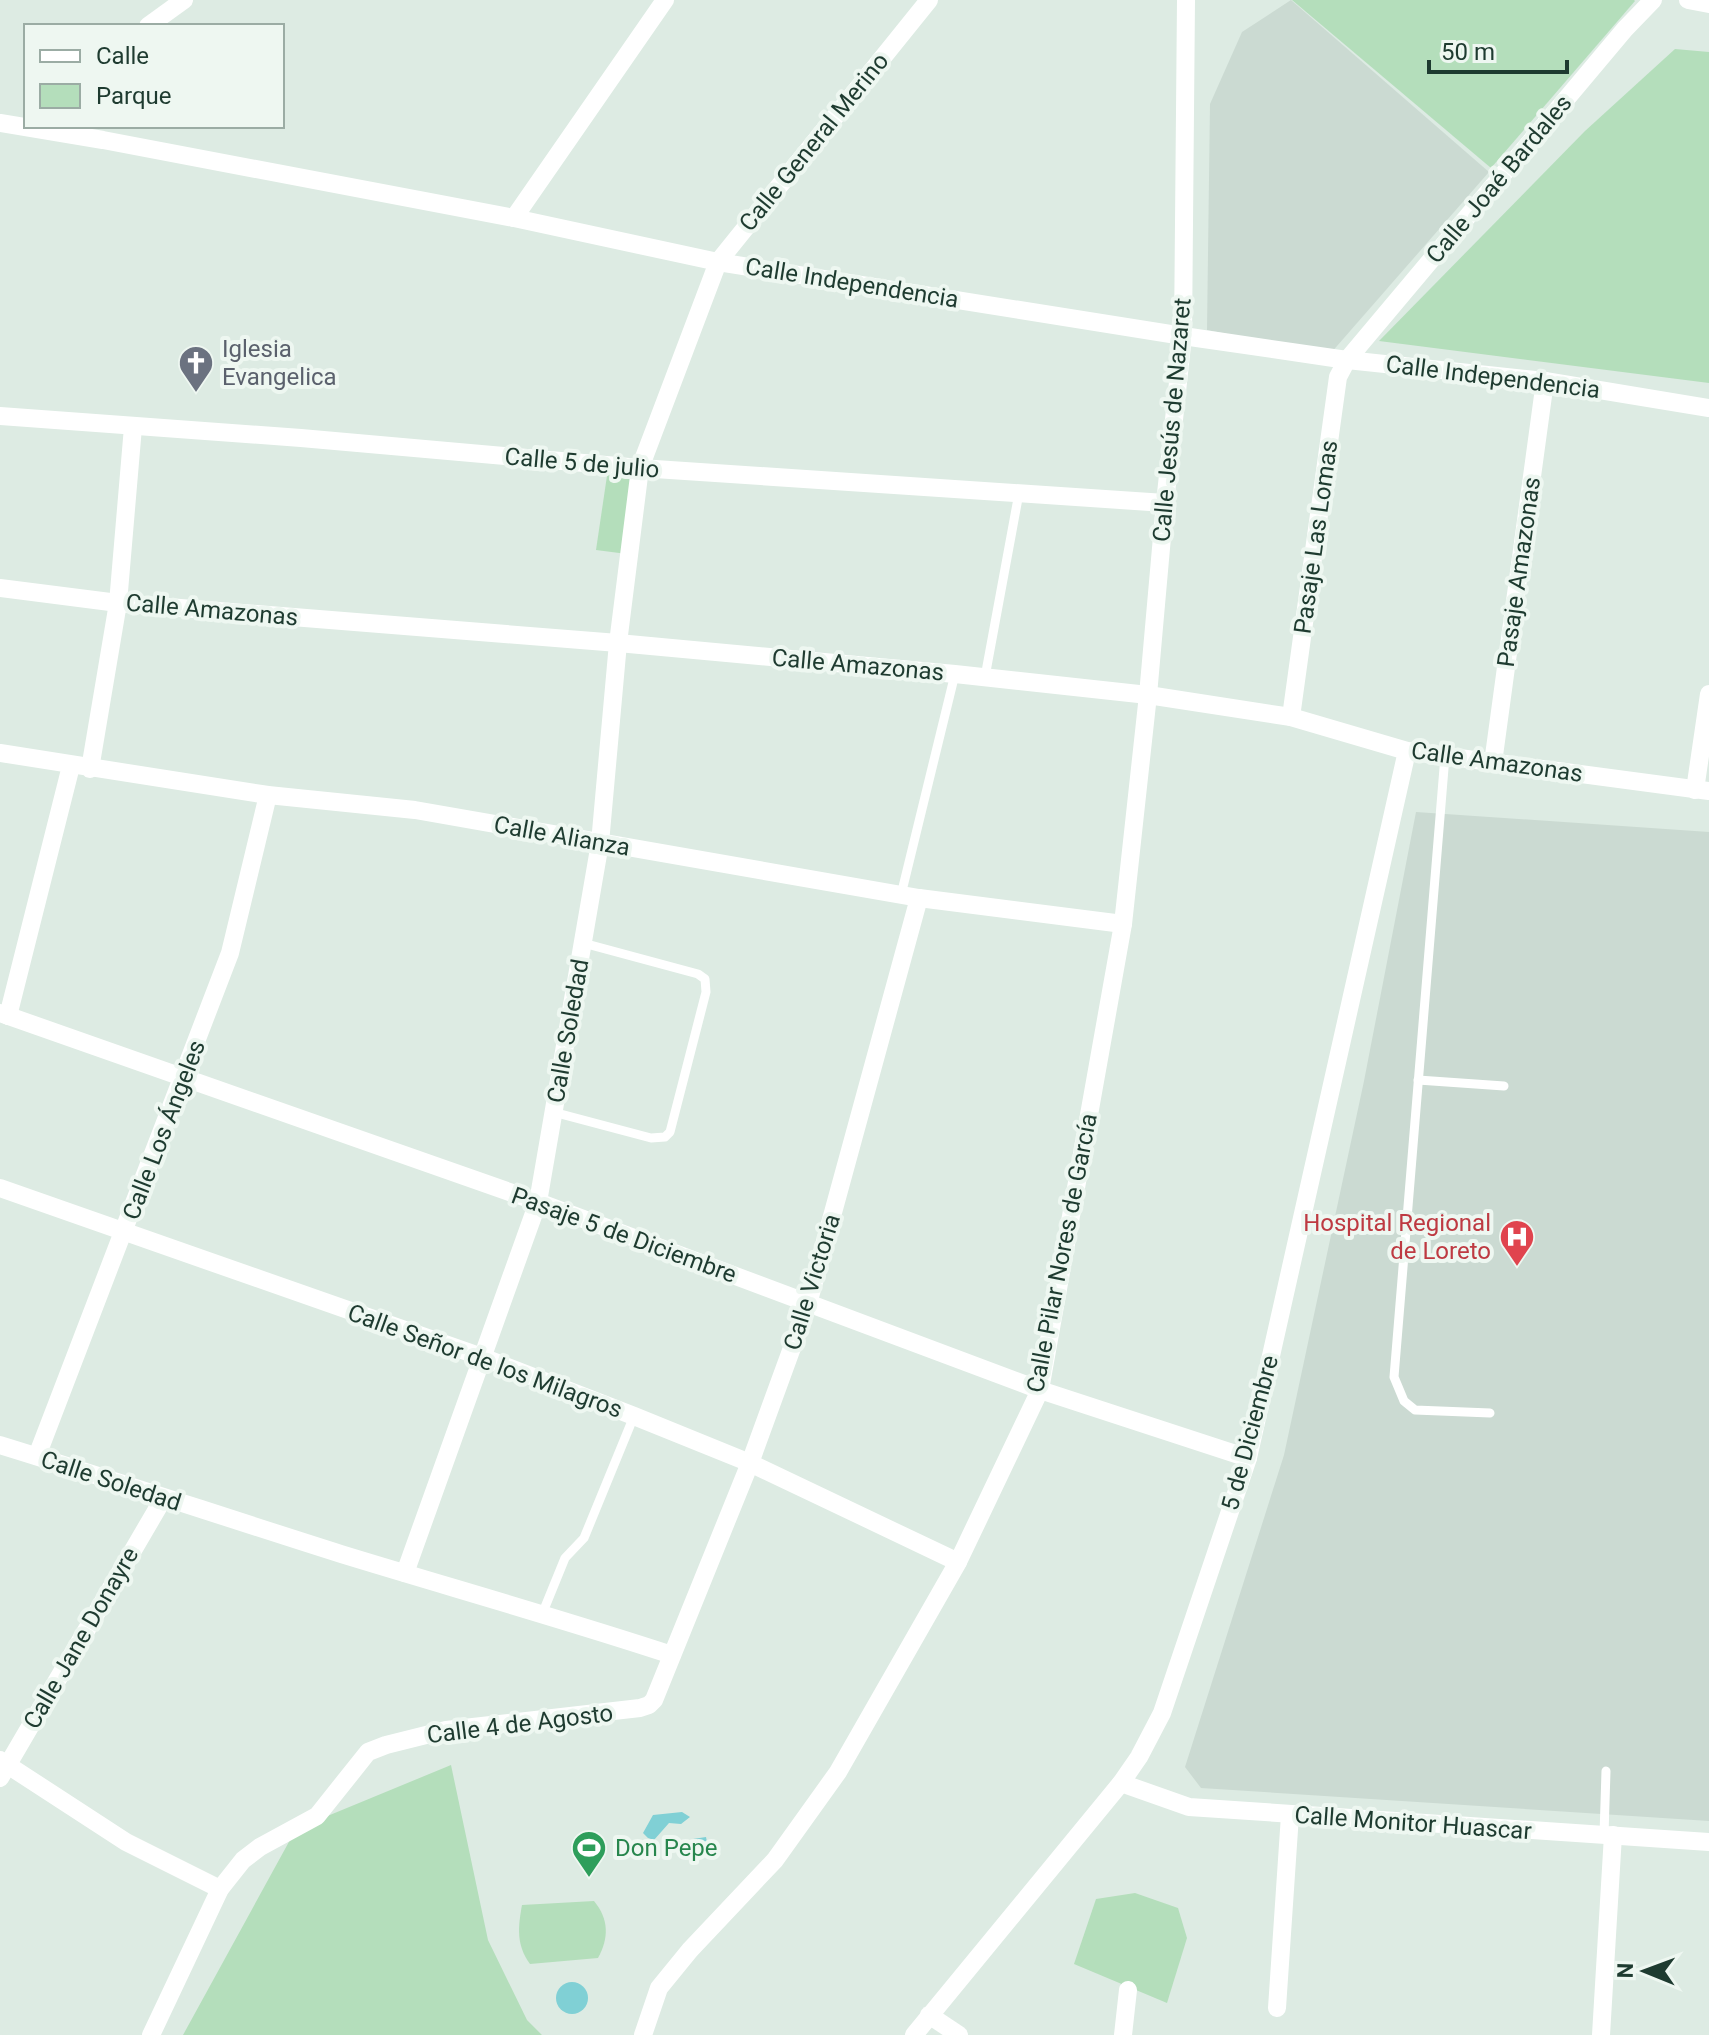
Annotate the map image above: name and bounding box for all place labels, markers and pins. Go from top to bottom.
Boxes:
place label: Iglesia Evangelica [222,335,337,391]
church icon: Iglesia Evangelica [177,344,215,394]
place label: Hospital Regional de Loreto [1303,1209,1491,1265]
hospital icon: Hospital Regional de Loreto [1498,1218,1536,1268]
sports icon: Don Pepe [570,1829,608,1879]
place label: Don Pepe [615,1834,718,1862]

